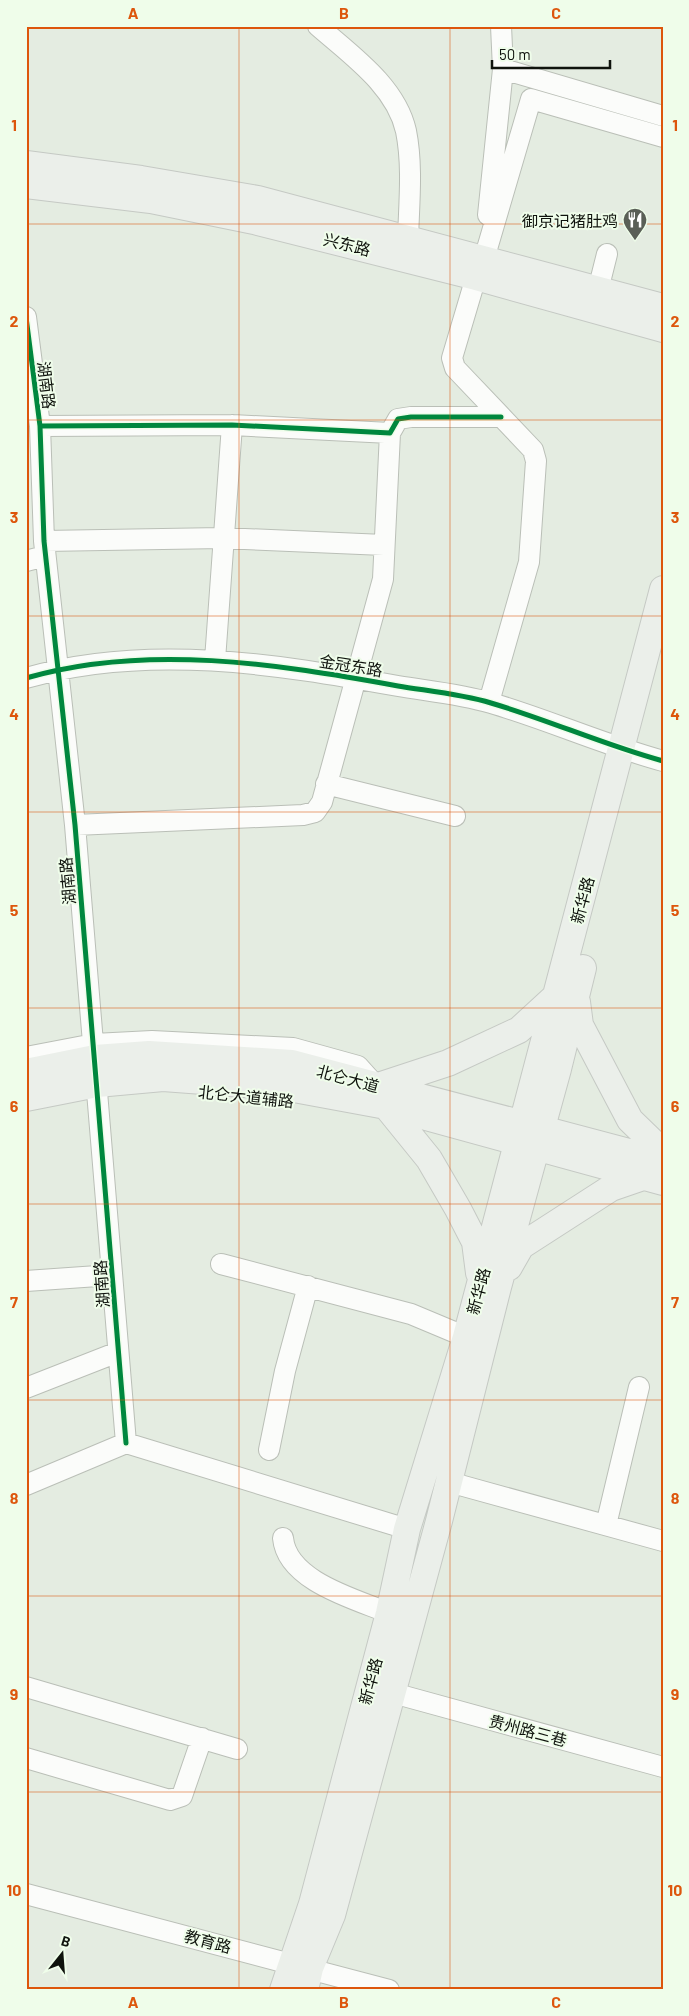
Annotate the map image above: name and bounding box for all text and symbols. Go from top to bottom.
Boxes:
text: A [128,3,139,22]
text: B [339,3,349,22]
text: C [551,3,561,22]
scale bar [492,38,609,70]
text: 50 m [499,45,531,63]
text: 1 [11,115,17,134]
text: 1 [672,115,678,134]
restaurant icon: 御京记猪肚鸡 [622,207,648,241]
place label: 御京记猪肚鸡 [522,211,618,230]
street label: 兴东路 [321,229,373,259]
text: 2 [10,311,19,330]
text: 2 [671,311,680,330]
street label: 湖南路 [35,360,59,410]
text: 3 [10,507,18,526]
text: 3 [671,507,679,526]
street label: 金冠东路 [318,651,384,679]
text: 4 [9,704,19,723]
text: 4 [670,704,680,723]
street label: 湖南路 [55,856,79,906]
street label: 新华路 [567,874,597,926]
text: 5 [10,900,19,919]
text: 5 [671,900,680,919]
street label: 北仑大道 [315,1061,381,1095]
street label: 北仑大道辅路 [197,1082,295,1110]
text: 6 [10,1096,19,1115]
text: 6 [671,1096,680,1115]
street label: 湖南路 [90,1259,112,1309]
street label: 新华路 [463,1265,493,1317]
text: 7 [10,1292,18,1311]
text: 7 [671,1292,679,1311]
text: 8 [10,1488,19,1507]
text: 8 [671,1488,680,1507]
street label: 新华路 [355,1655,385,1707]
text: 9 [10,1684,18,1703]
text: 9 [671,1684,679,1703]
street label: 贵州路三巷 [487,1710,569,1750]
text: 10 [7,1880,21,1899]
text: 10 [668,1880,682,1899]
street label: 教育路 [182,1926,234,1956]
north arrow [38,1928,88,1978]
text: B [59,1932,73,1950]
text: A [128,1992,139,2011]
text: B [339,1992,349,2011]
text: C [551,1992,561,2011]

